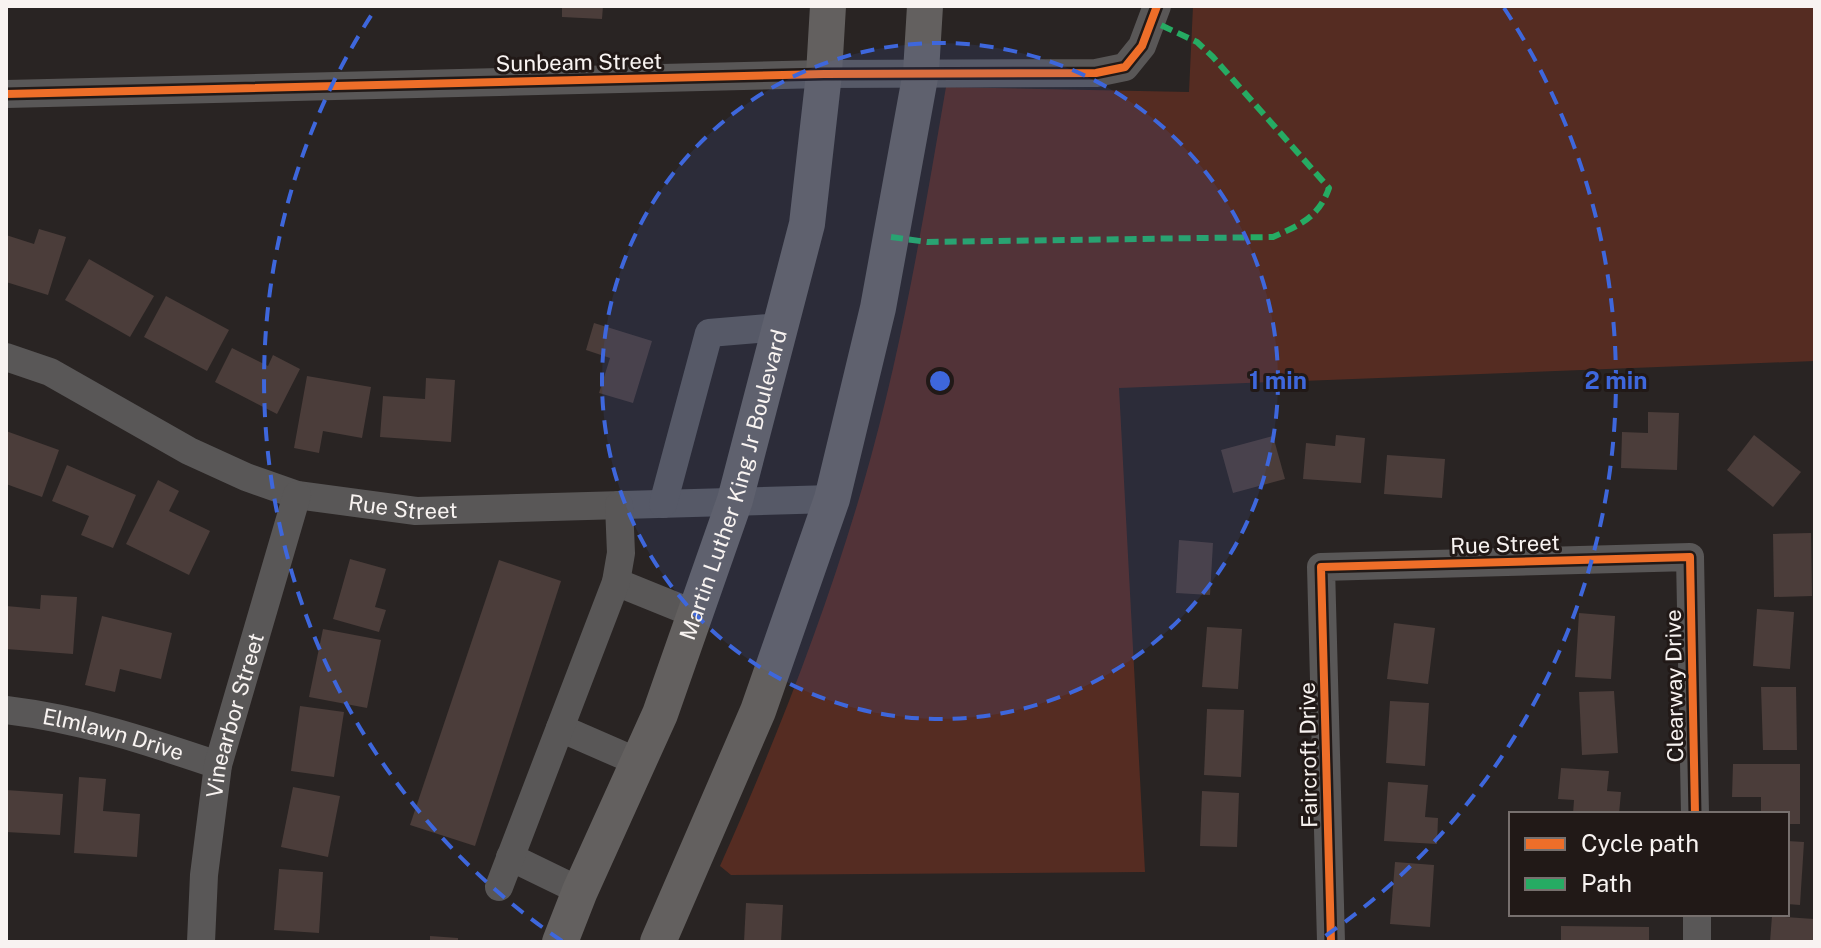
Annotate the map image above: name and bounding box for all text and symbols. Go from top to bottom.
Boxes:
street label: Sunbeam Street [495,48,663,76]
street label: Martin Luther King Jr Boulevard [674,327,792,643]
text: 1 min [1249,366,1307,394]
text: 2 min [1585,366,1647,394]
centre of rings [926,367,954,395]
street label: Rue Street [347,489,458,524]
street label: Rue Street [1450,529,1560,559]
street label: Clearway Drive [1660,609,1688,763]
street label: Vinearbor Street [201,630,269,799]
street label: Faircroft Drive [1294,682,1322,828]
street label: Elmlawn Drive [41,703,187,766]
legend [1509,812,1789,916]
text: Cycle path [1581,829,1699,857]
text: Path [1581,869,1632,897]

